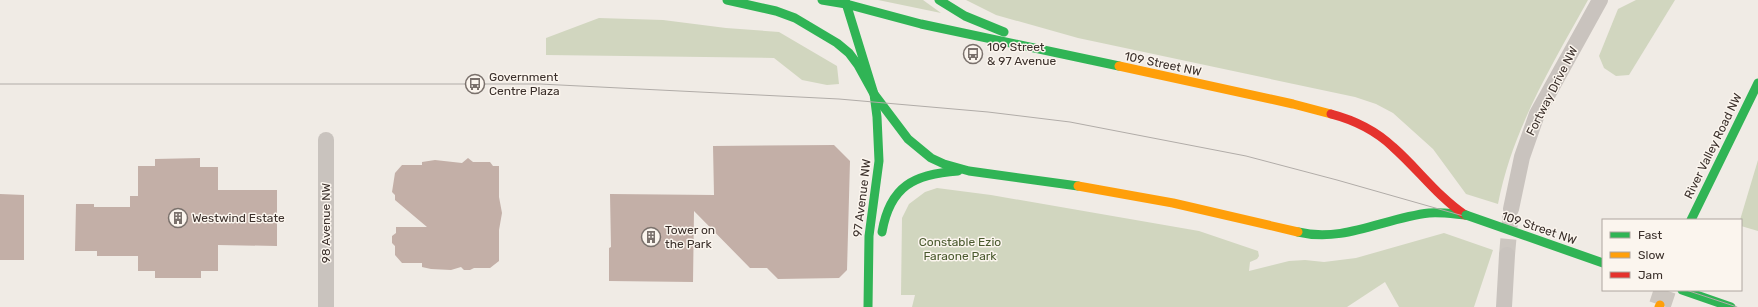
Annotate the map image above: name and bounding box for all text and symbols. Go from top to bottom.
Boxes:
place label: 109 Street & 97 Avenue [987,40,1056,68]
bus stop icon: 109 Street & 97 Avenue [962,43,984,65]
street label: Fortway Drive NW [1524,44,1581,138]
street label: 109 Street NW [1123,49,1203,79]
place label: Government Centre Plaza [489,70,560,98]
bus stop icon: Government Centre Plaza [464,73,486,95]
street label: River Valley Road NW [1681,91,1745,201]
street label: 97 Avenue NW [850,158,874,238]
street label: 98 Avenue NW [319,182,333,263]
building icon: Westwind Estate [167,207,189,229]
street label: 109 Street NW [1500,209,1579,248]
place label: Westwind Estate [192,211,285,225]
legend [1602,219,1742,291]
place label: Tower on the Park [665,223,715,251]
building icon: Tower on the Park [640,226,662,248]
text: Fast [1638,228,1662,242]
park label: Constable Ezio Faraone Park [919,235,1001,263]
text: Slow [1638,248,1665,262]
text: Jam [1638,268,1663,282]

